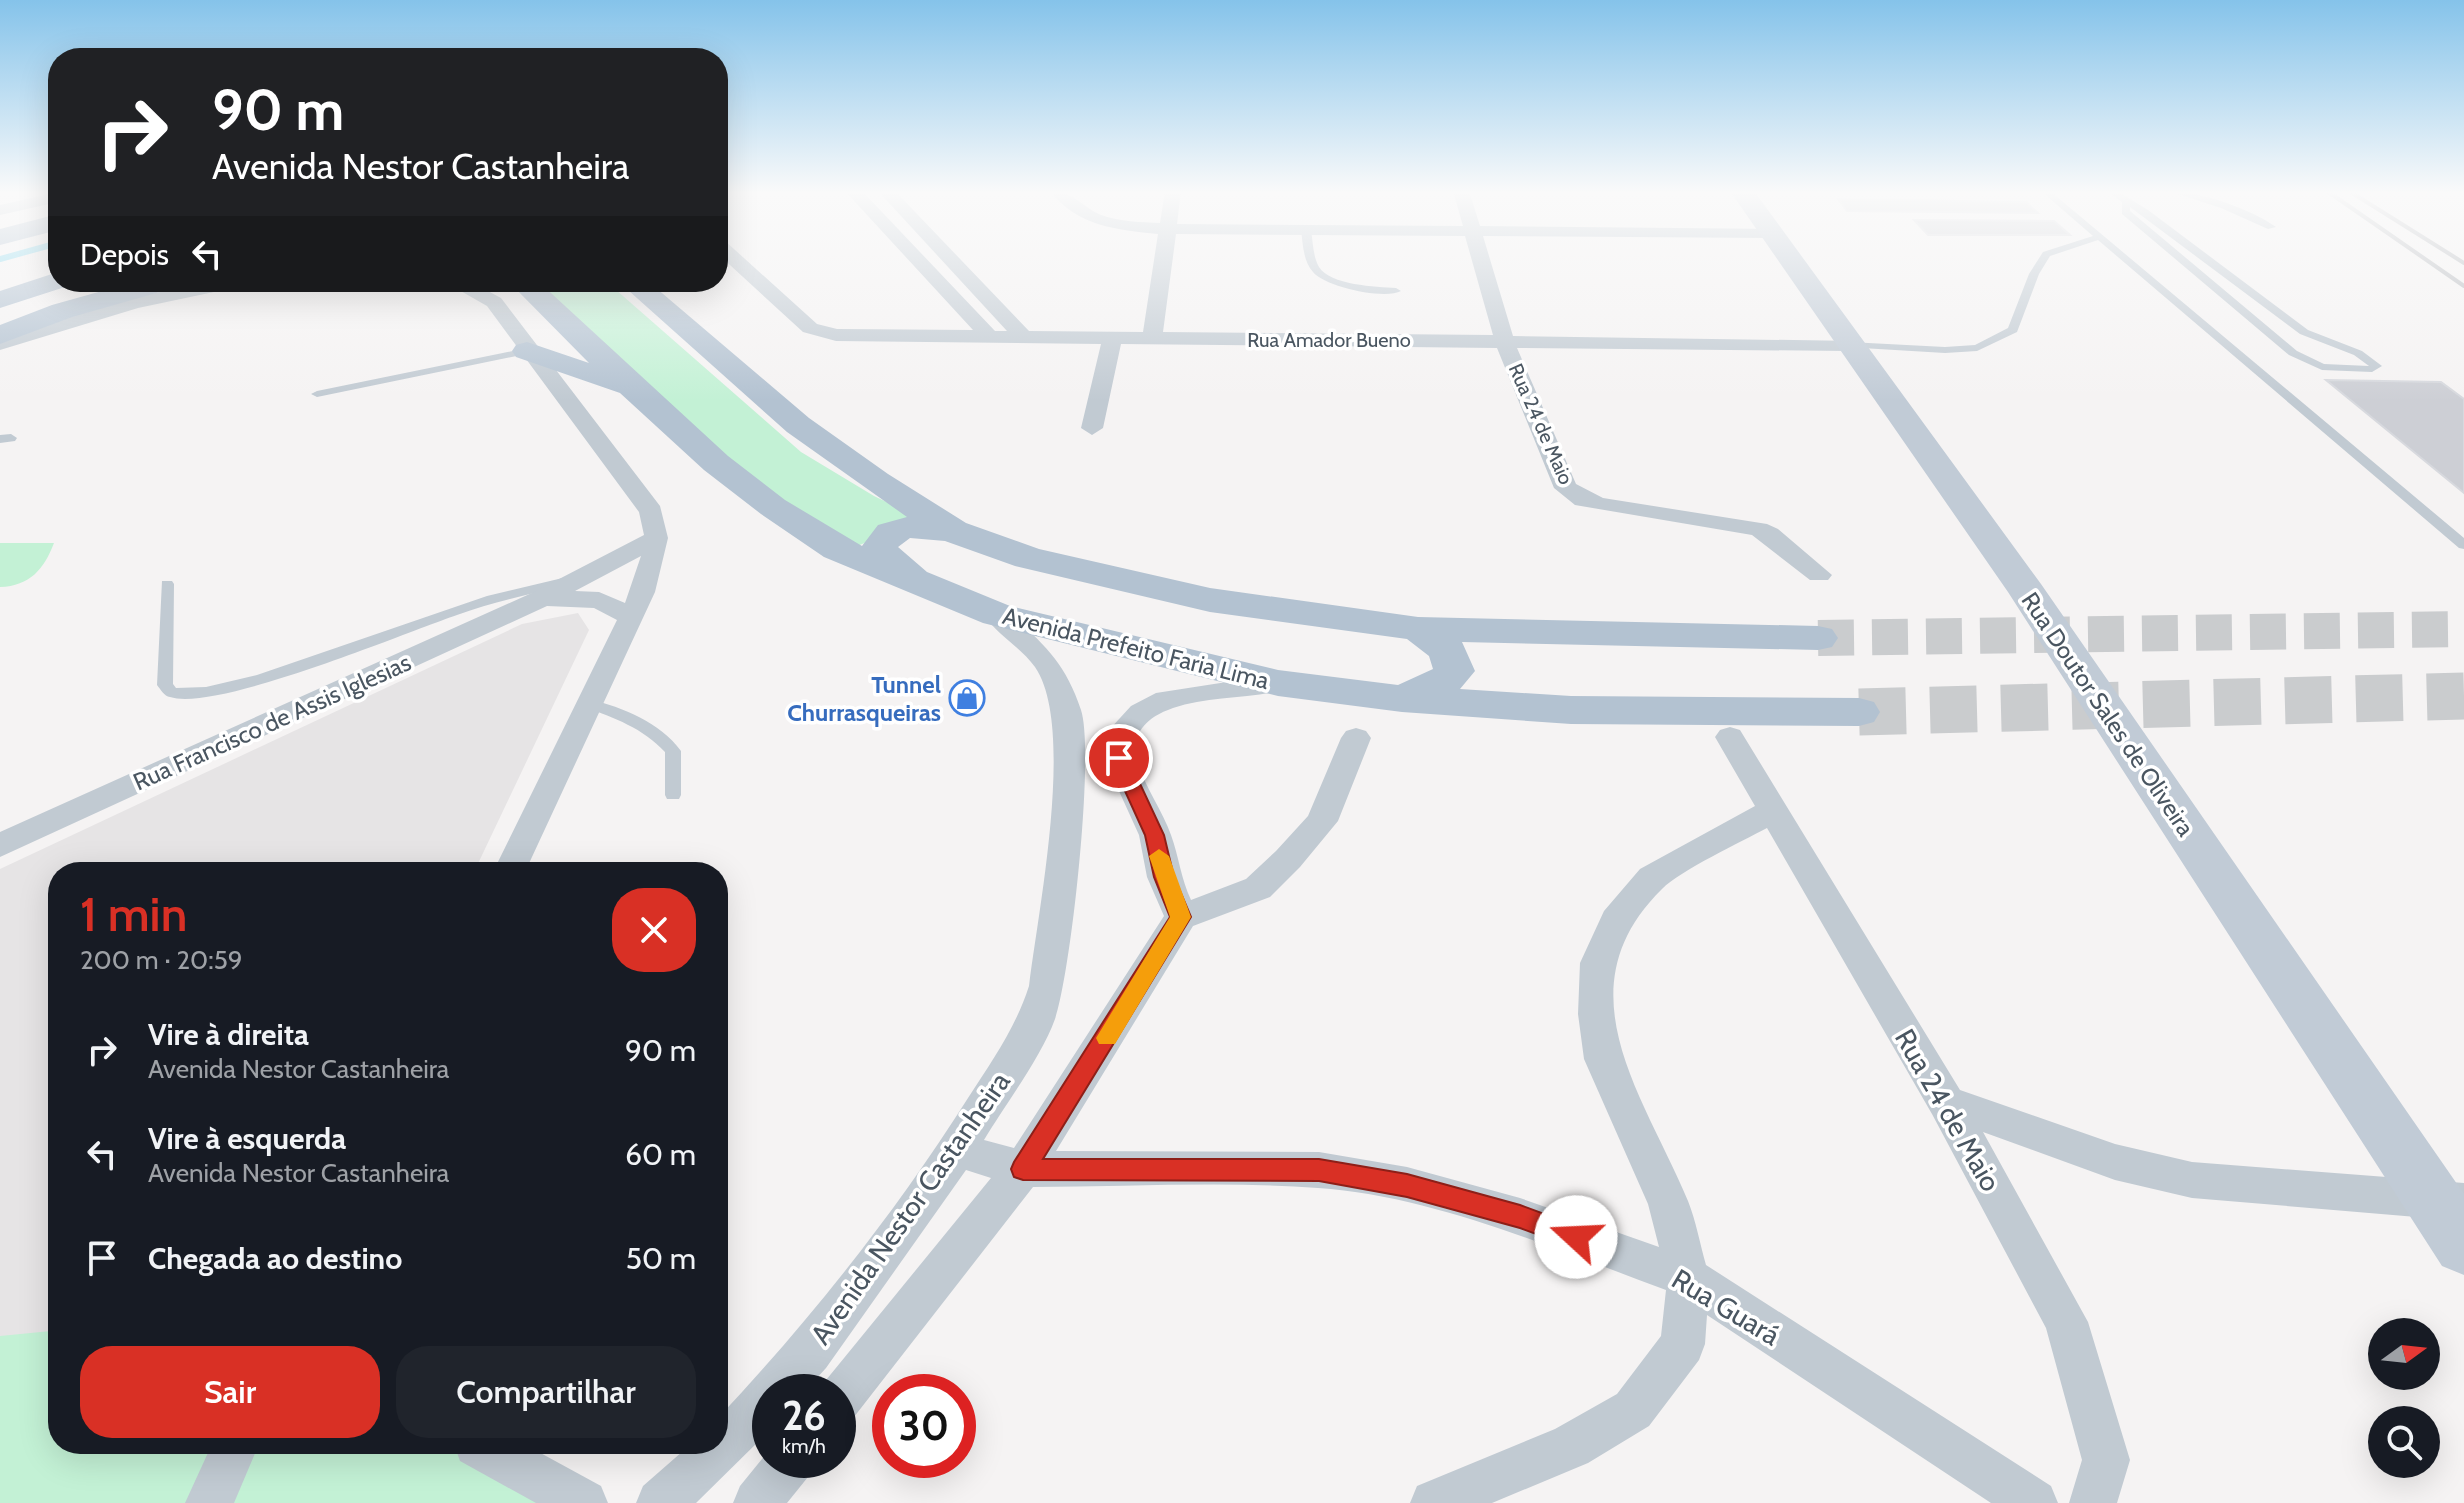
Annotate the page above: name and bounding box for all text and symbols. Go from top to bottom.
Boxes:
text: 90 m [212,76,344,144]
icon: right [80,80,184,184]
text: Avenida Nestor Castanheira [212,144,629,188]
icon: left [185,232,229,276]
text: Depois [80,236,169,273]
street label: Rua Amador Bueno [1247,328,1411,352]
street label: Rua 24 de Maio [1504,360,1578,488]
street label: Rua Doutor Sales de Oliveira [2016,587,2201,842]
street label: Avenida Prefeito Faria Lima [1000,601,1273,695]
street label: Rua Francisco de Assis Iglesias [129,648,415,796]
place label: Tunnel Churrasqueiras [787,670,941,727]
shop icon: Tunnel Churrasqueiras [948,679,986,717]
pin [1085,724,1153,792]
icon: arrive [1097,736,1141,780]
text: 1 min [80,885,187,943]
button: close [612,888,696,972]
text: 200 m · 20:59 [80,944,242,976]
text: Vire à direita [148,1016,309,1053]
street label: Rua 24 de Maio [1888,1023,2008,1197]
icon: right [80,1028,124,1072]
text: 90 m [625,1032,696,1069]
text: Avenida Nestor Castanheira [148,1053,449,1085]
street label: Avenida Nestor Castanheira [803,1065,1017,1351]
text: Vire à esquerda [148,1120,346,1157]
icon: left [80,1132,124,1176]
text: 60 m [625,1136,696,1173]
text: Avenida Nestor Castanheira [148,1157,449,1189]
position arrow [1534,1195,1618,1279]
icon: arrive [80,1236,124,1280]
text: Chegada ao destino [148,1240,402,1277]
text: 50 m [626,1240,696,1277]
street label: Rua Guará [1666,1262,1787,1353]
north arrow [2368,1318,2440,1390]
map controls [2368,1318,2440,1478]
button: Sair [80,1346,380,1438]
button: Compartilhar [396,1346,696,1438]
speed limit sign: 30 [872,1374,976,1478]
text: 26 [782,1391,826,1440]
button: search [2368,1406,2440,1478]
text: km/h [782,1434,826,1458]

